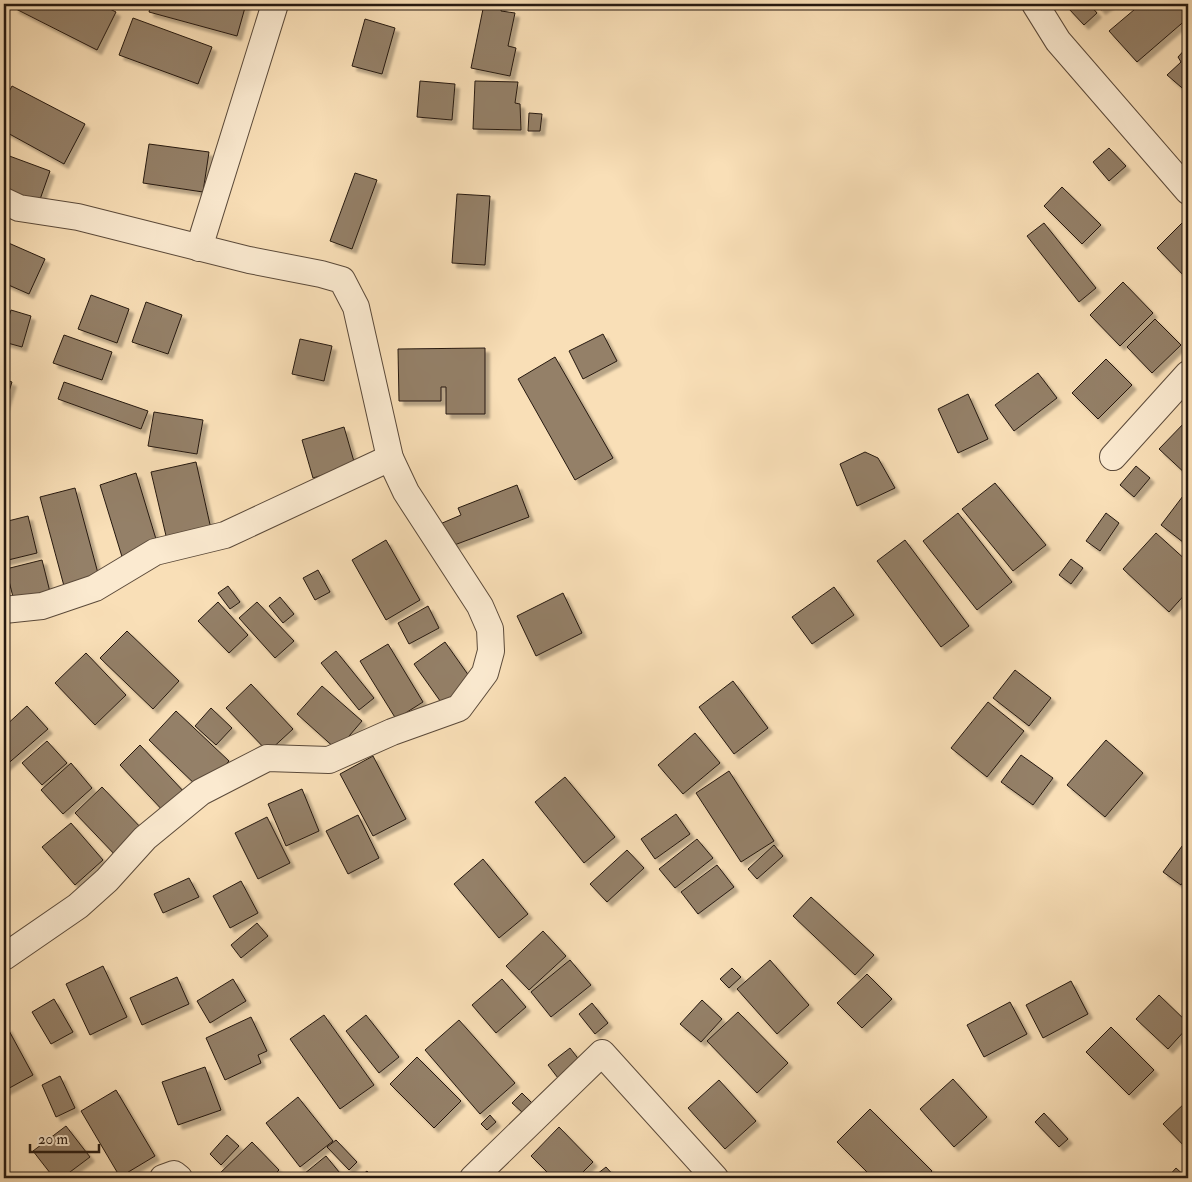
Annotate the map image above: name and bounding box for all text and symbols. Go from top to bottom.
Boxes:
scale bar [30,1122,99,1154]
text: 20 m [38,1130,68,1149]

